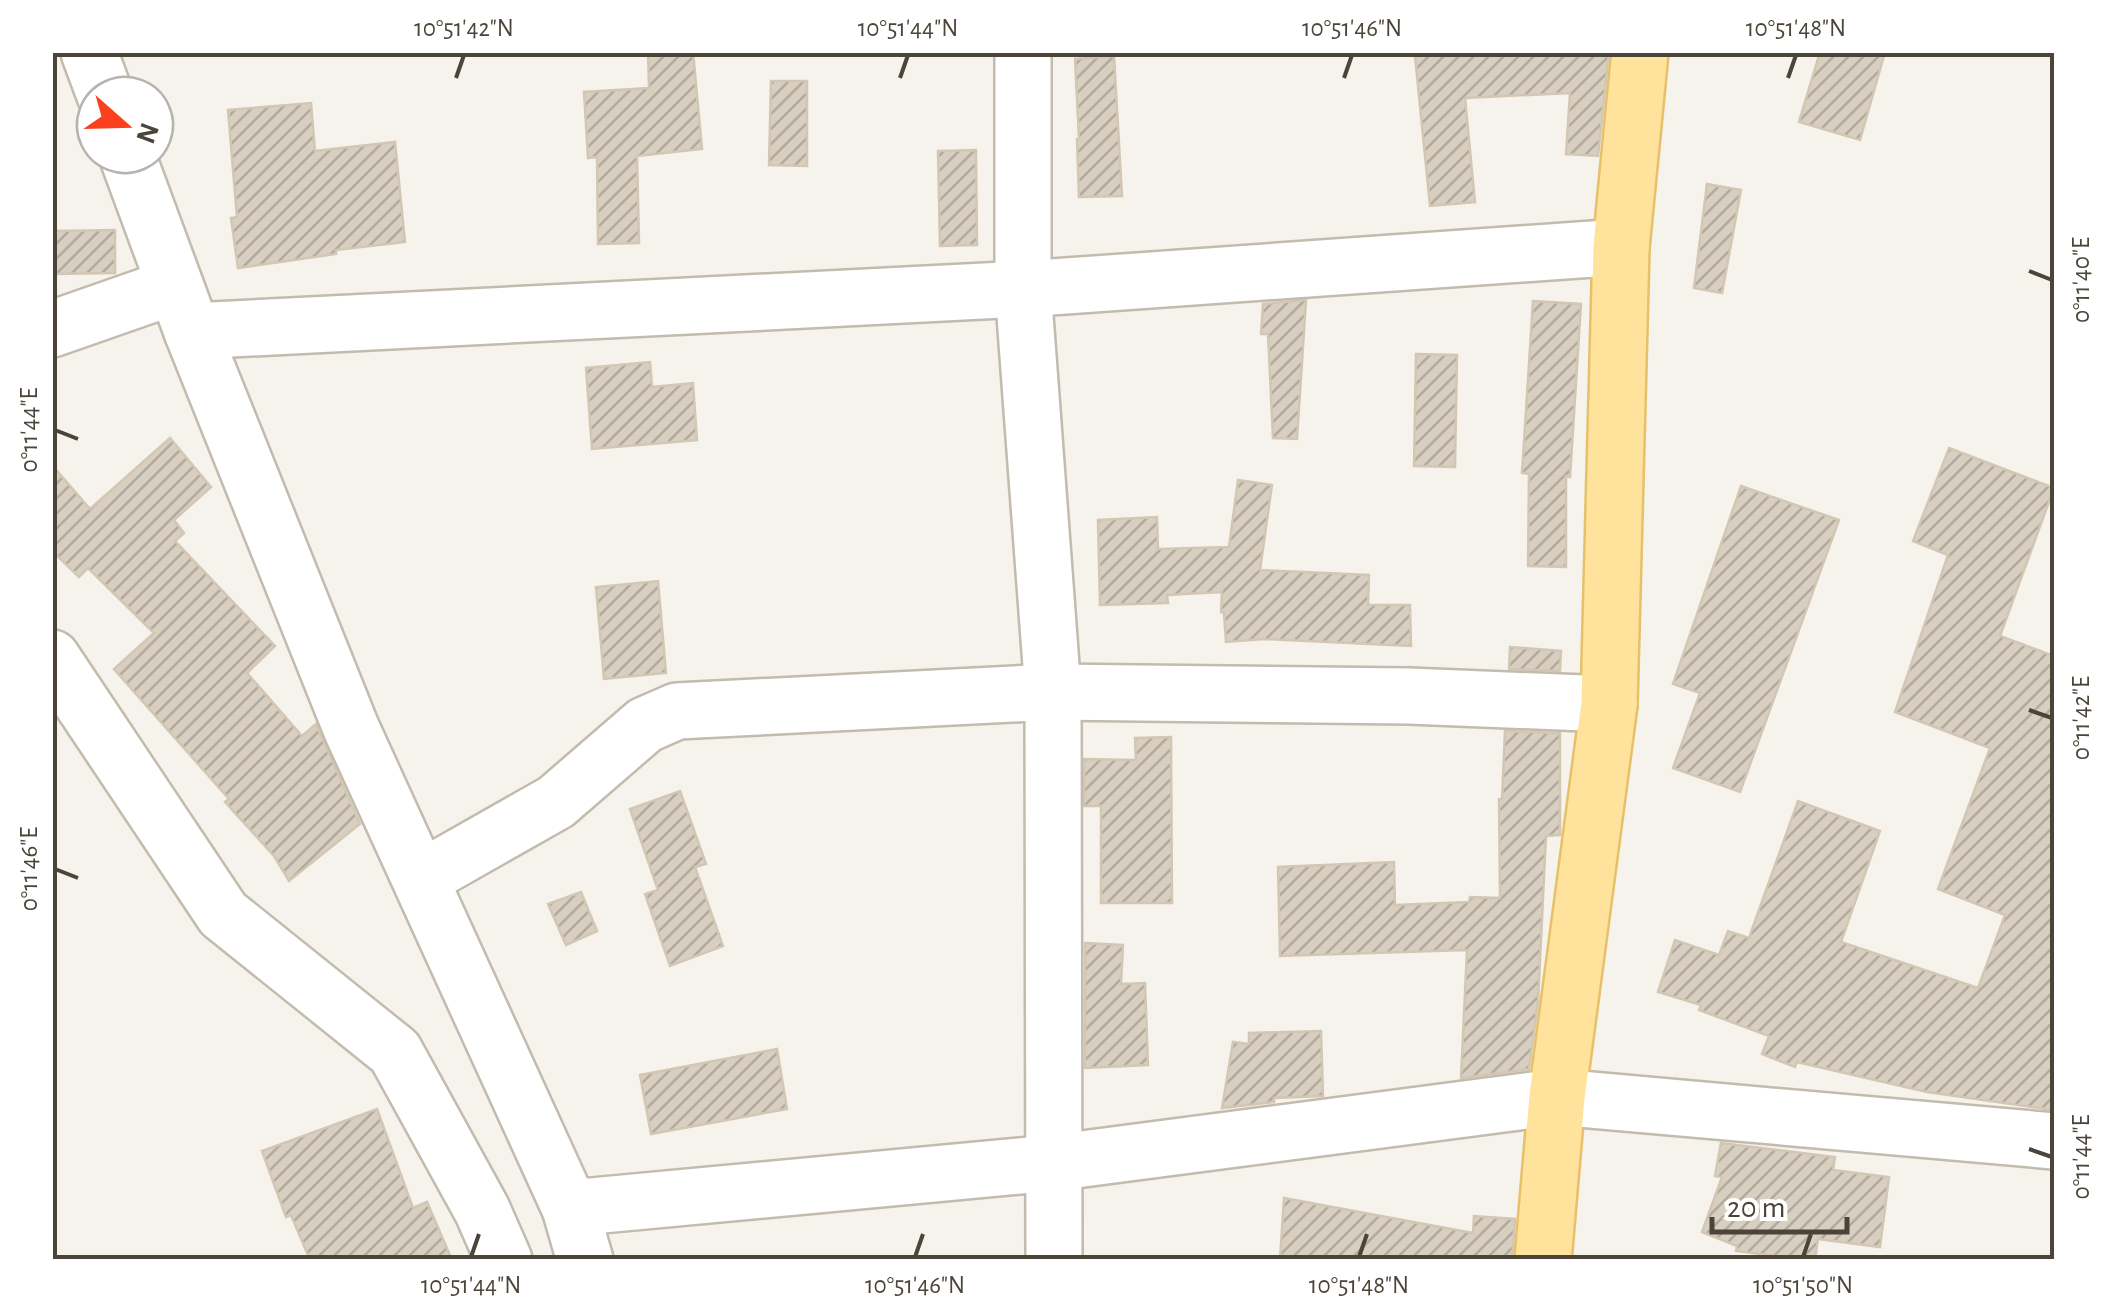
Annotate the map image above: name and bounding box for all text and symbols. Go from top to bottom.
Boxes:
text: 10°51'42"N [414,16,514,41]
text: 10°51'44"N [858,16,958,41]
text: 10°51'46"N [1302,16,1402,41]
text: 10°51'48"N [1746,16,1846,41]
north arrow [75,75,175,175]
text: N [130,119,163,147]
text: 0°11'40"E [2069,237,2094,323]
text: 0°11'44"E [17,388,42,472]
text: 0°11'42"E [2069,676,2094,760]
text: 0°11'46"E [17,827,42,911]
text: 0°11'44"E [2069,1115,2094,1199]
scale bar [1712,1172,1847,1234]
text: 20 m [1727,1193,1785,1223]
text: 10°51'44"N [421,1273,521,1298]
text: 10°51'46"N [865,1273,965,1298]
text: 10°51'48"N [1309,1273,1409,1298]
text: 10°51'50"N [1753,1273,1853,1298]

